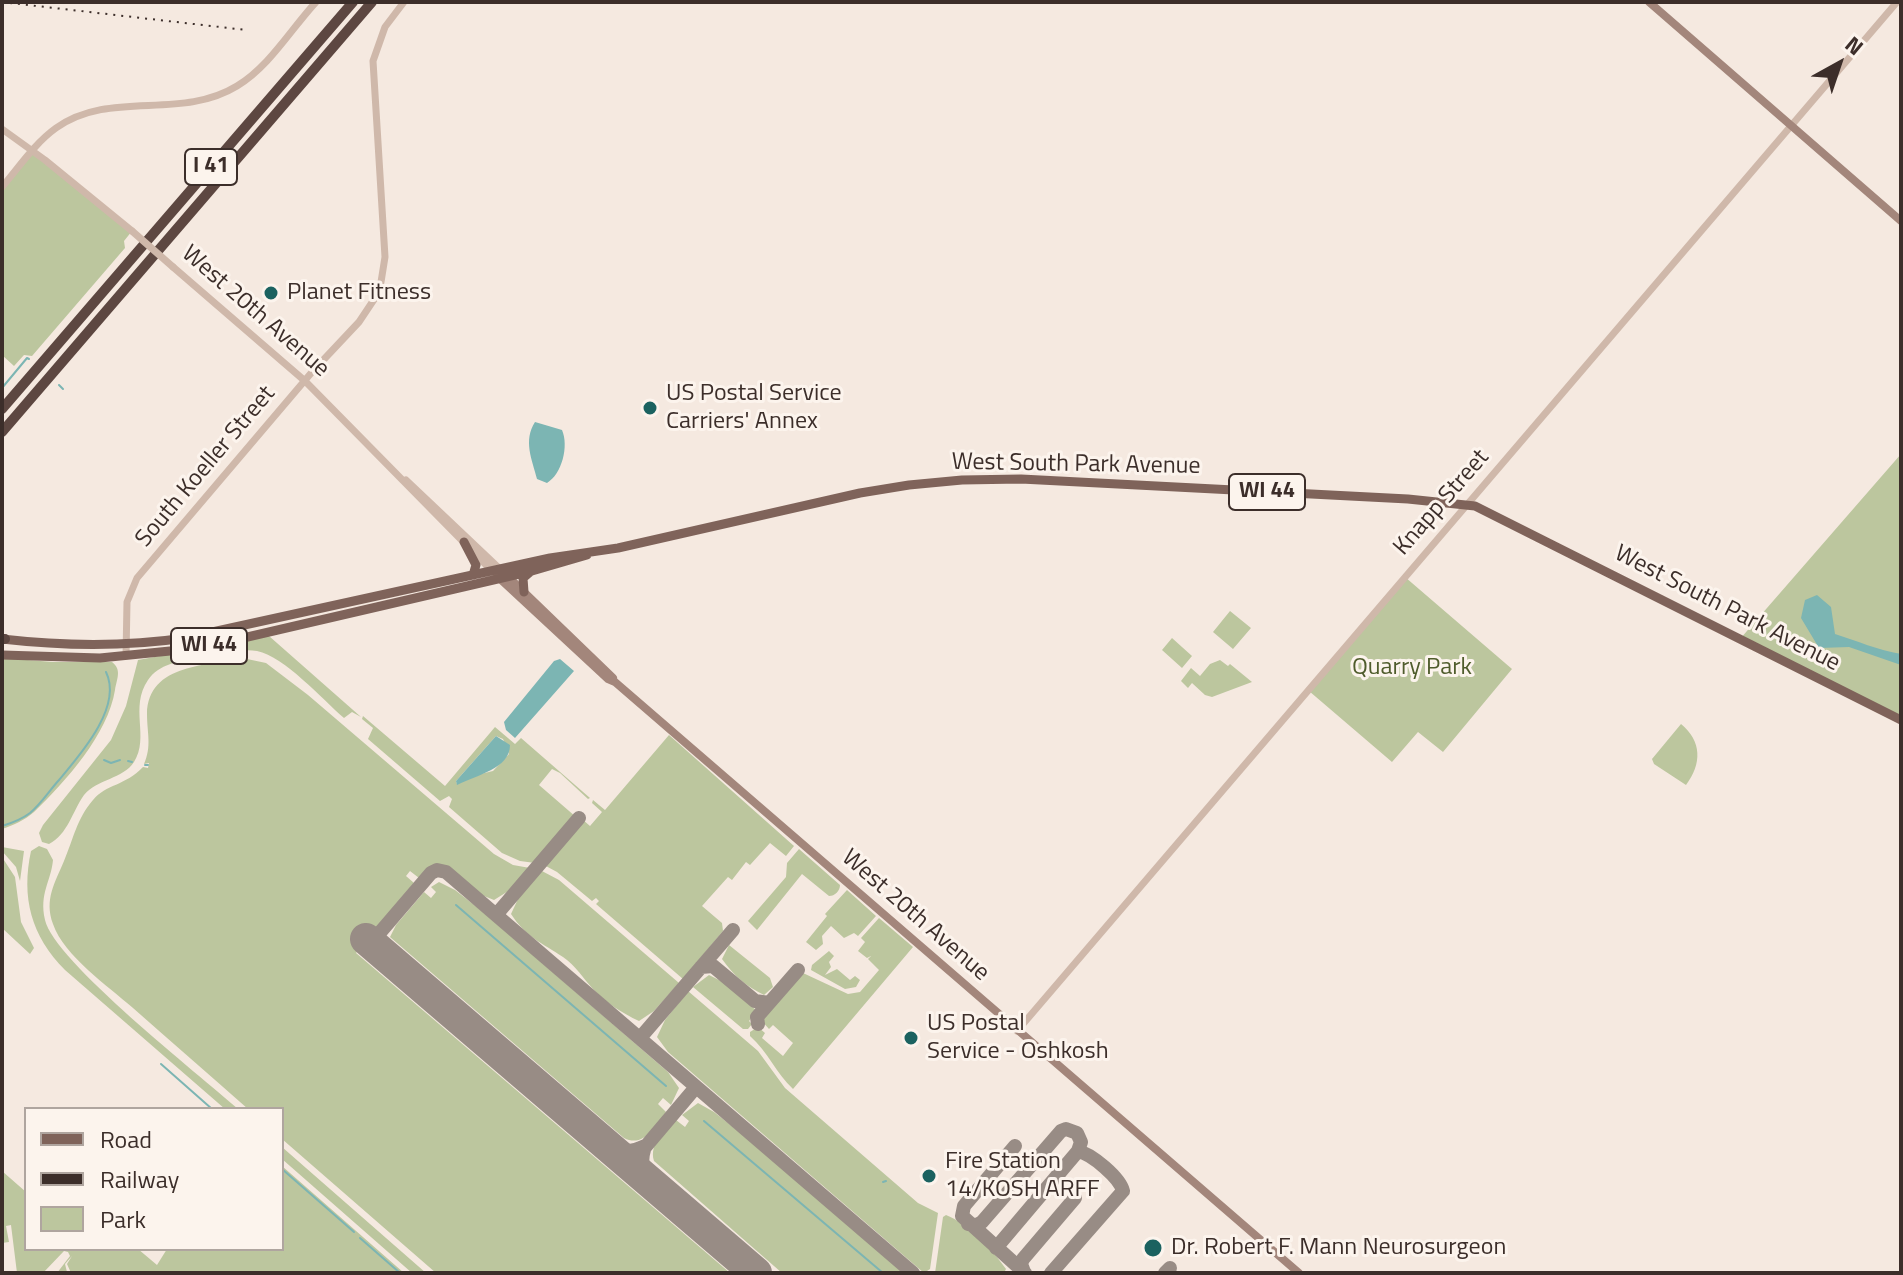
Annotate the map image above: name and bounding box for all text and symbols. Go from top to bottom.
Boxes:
north arrow [1799,24,1879,104]
text: N [1838,28,1871,64]
road number: I 41 [185,149,237,185]
street label: West 20th Avenue [175,240,335,384]
place label: Planet Fitness [287,279,431,307]
marker: Planet Fitness [262,284,280,302]
street label: South Koeller Street [130,380,282,554]
place label: US Postal Service Carriers' Annex [666,380,842,436]
marker: US Postal Service Carriers' Annex [641,399,659,417]
street label: Knapp Street [1388,444,1496,562]
street label: West South Park Avenue [951,448,1201,482]
road number: WI 44 [1229,474,1305,510]
street label: West South Park Avenue [1610,540,1844,678]
road number: WI 44 [171,628,247,664]
park label: Quarry Park [1352,654,1472,682]
street label: West 20th Avenue [835,844,995,988]
place label: US Postal Service - Oshkosh [927,1010,1109,1066]
marker: US Postal Service - Oshkosh [902,1029,920,1047]
legend [24,1107,284,1251]
text: Road [100,1121,152,1157]
place label: Fire Station 14/KOSH ARFF [945,1148,1100,1204]
text: Railway [100,1161,179,1197]
marker: Fire Station 14/KOSH ARFF [920,1167,938,1185]
text: Park [100,1201,146,1237]
place label: Dr. Robert F. Mann Neurosurgeon [1171,1234,1506,1262]
marker: Dr. Robert F. Mann Neurosurgeon [1142,1237,1164,1259]

